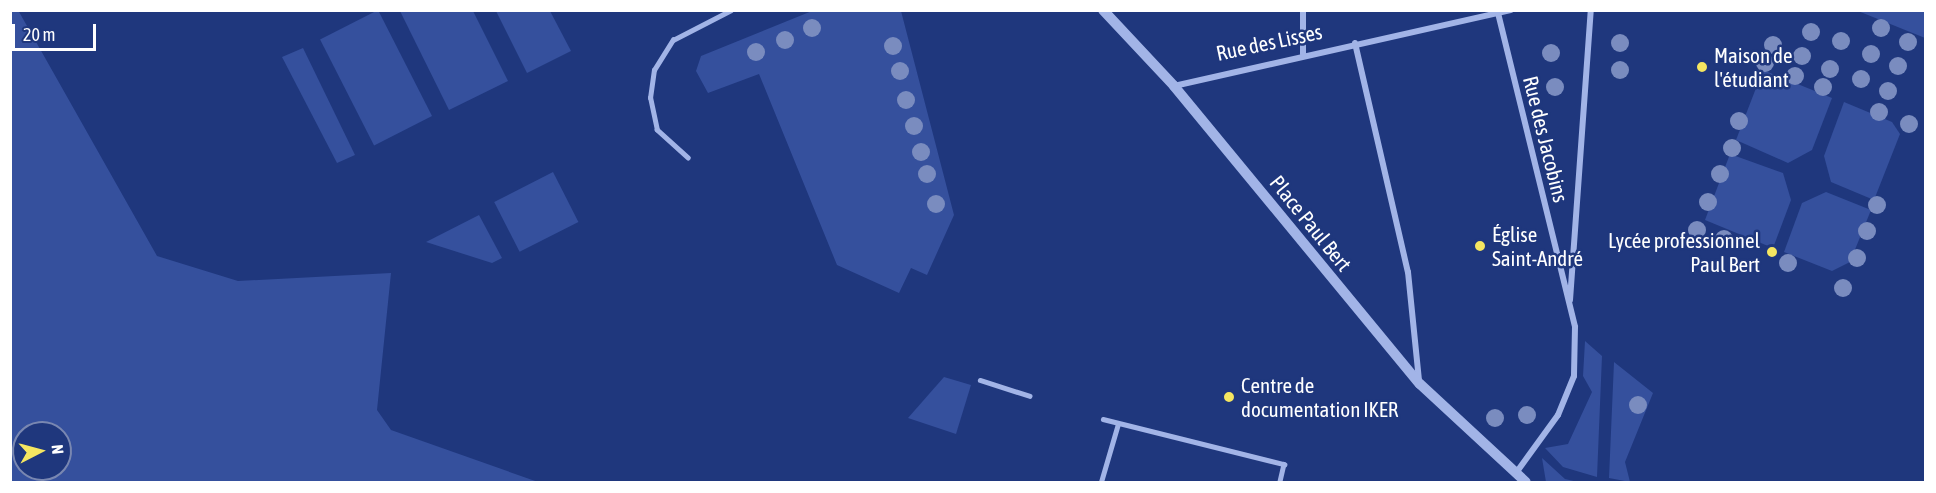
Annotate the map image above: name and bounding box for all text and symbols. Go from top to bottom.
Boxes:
scale bar [15,12,99,50]
street label: Rue des Lisses [1214,18,1324,66]
text: 20 m [23,24,55,45]
place label: Maison de l'étudiant [1714,42,1792,92]
marker: Maison de l'étudiant [1695,60,1709,74]
street label: Rue des Jacobins [1518,73,1574,205]
street label: Place Paul Bert [1265,170,1357,276]
place label: Église Saint-André [1492,221,1583,271]
place label: Lycée professionnel Paul Bert [1608,227,1760,277]
marker: Église Saint-André [1473,239,1487,253]
marker: Lycée professionnel Paul Bert [1765,245,1779,259]
place label: Centre de documentation IKER [1241,372,1398,422]
marker: Centre de documentation IKER [1222,390,1236,404]
north arrow [12,421,72,481]
text: N [48,444,67,455]

